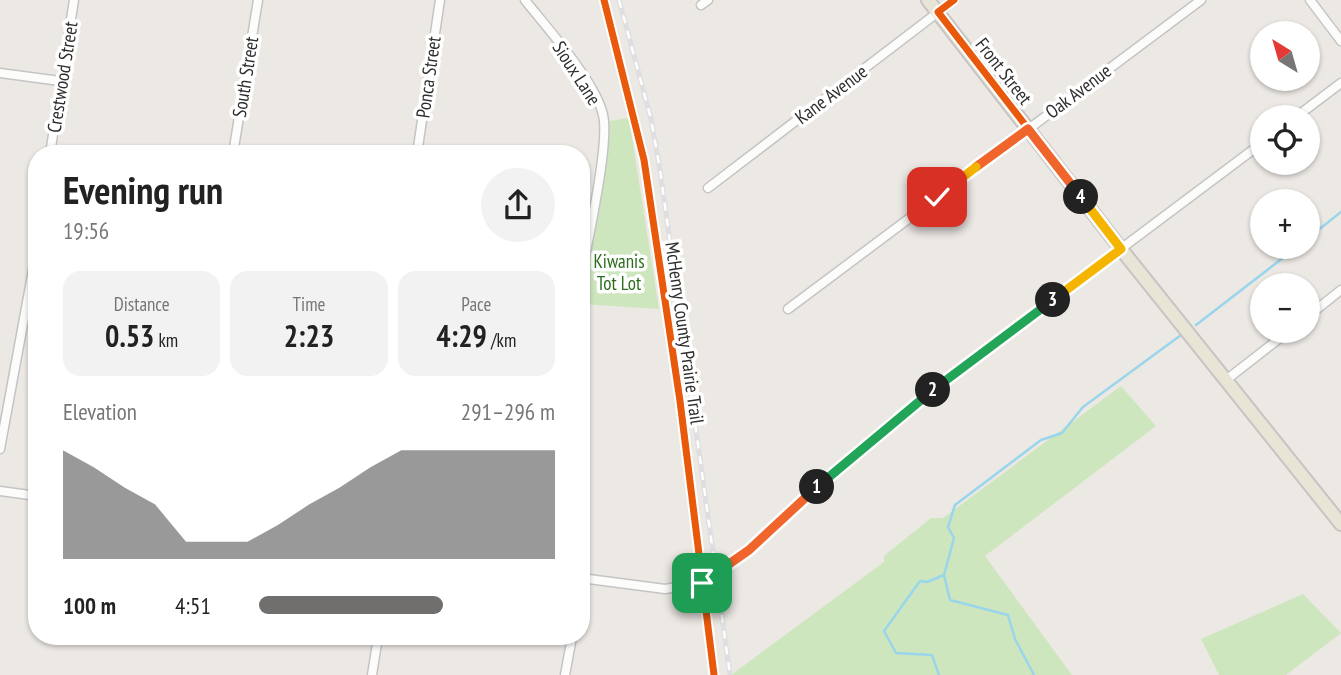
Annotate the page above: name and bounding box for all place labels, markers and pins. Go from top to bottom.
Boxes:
pin [907,167,967,227]
pin: 4 [1064,180,1098,214]
pin: 3 [1036,282,1070,318]
pin: 2 [916,372,950,408]
pin: 1 [800,470,834,504]
pin [672,553,732,613]

